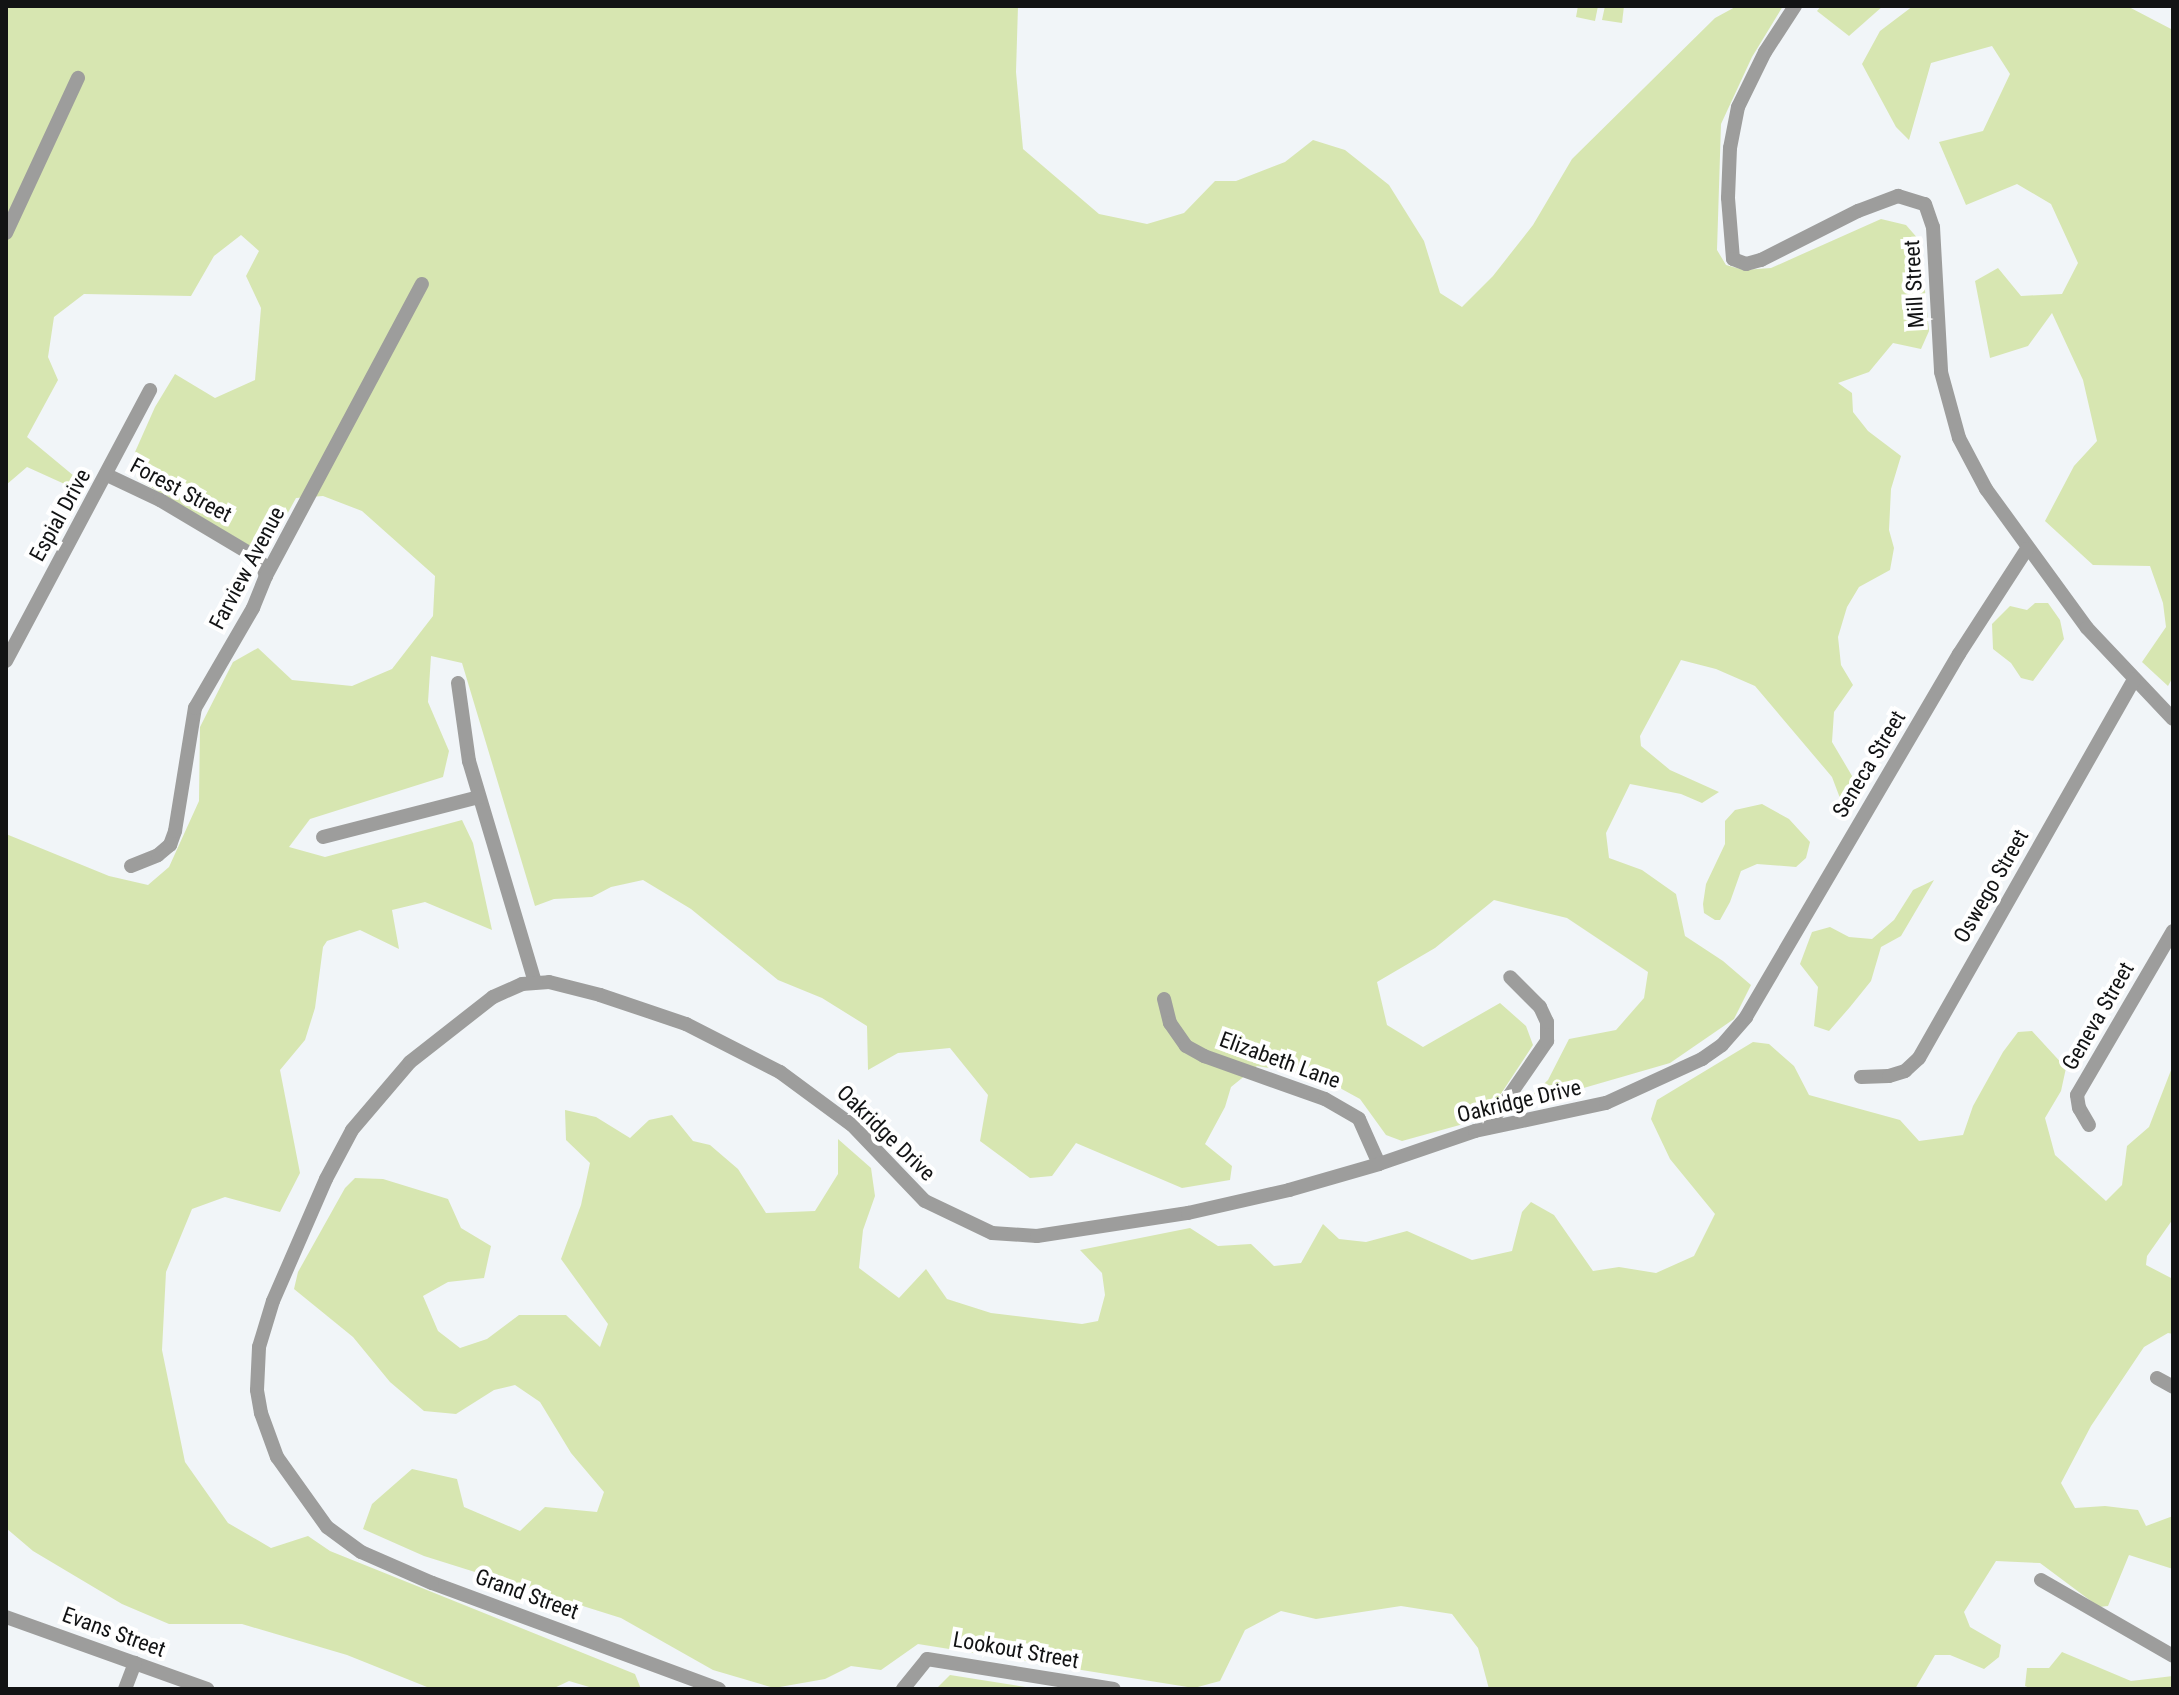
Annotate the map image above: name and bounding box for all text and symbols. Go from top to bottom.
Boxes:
street label: Mill Street [1899,239,1929,329]
street label: Forest Street [126,452,236,528]
street label: Espial Drive [24,464,96,566]
street label: Farview Avenue [204,502,290,634]
street label: Seneca Street [1827,706,1911,822]
street label: Oswego Street [1948,825,2034,947]
street label: Geneva Street [2056,957,2140,1075]
street label: Elizabeth Lane [1216,1026,1344,1094]
street label: Oakridge Drive [1454,1074,1584,1128]
street label: Oakridge Drive [831,1080,941,1186]
street label: Grand Street [472,1563,582,1625]
street label: Evans Street [59,1601,169,1663]
street label: Lookout Street [951,1626,1081,1674]

